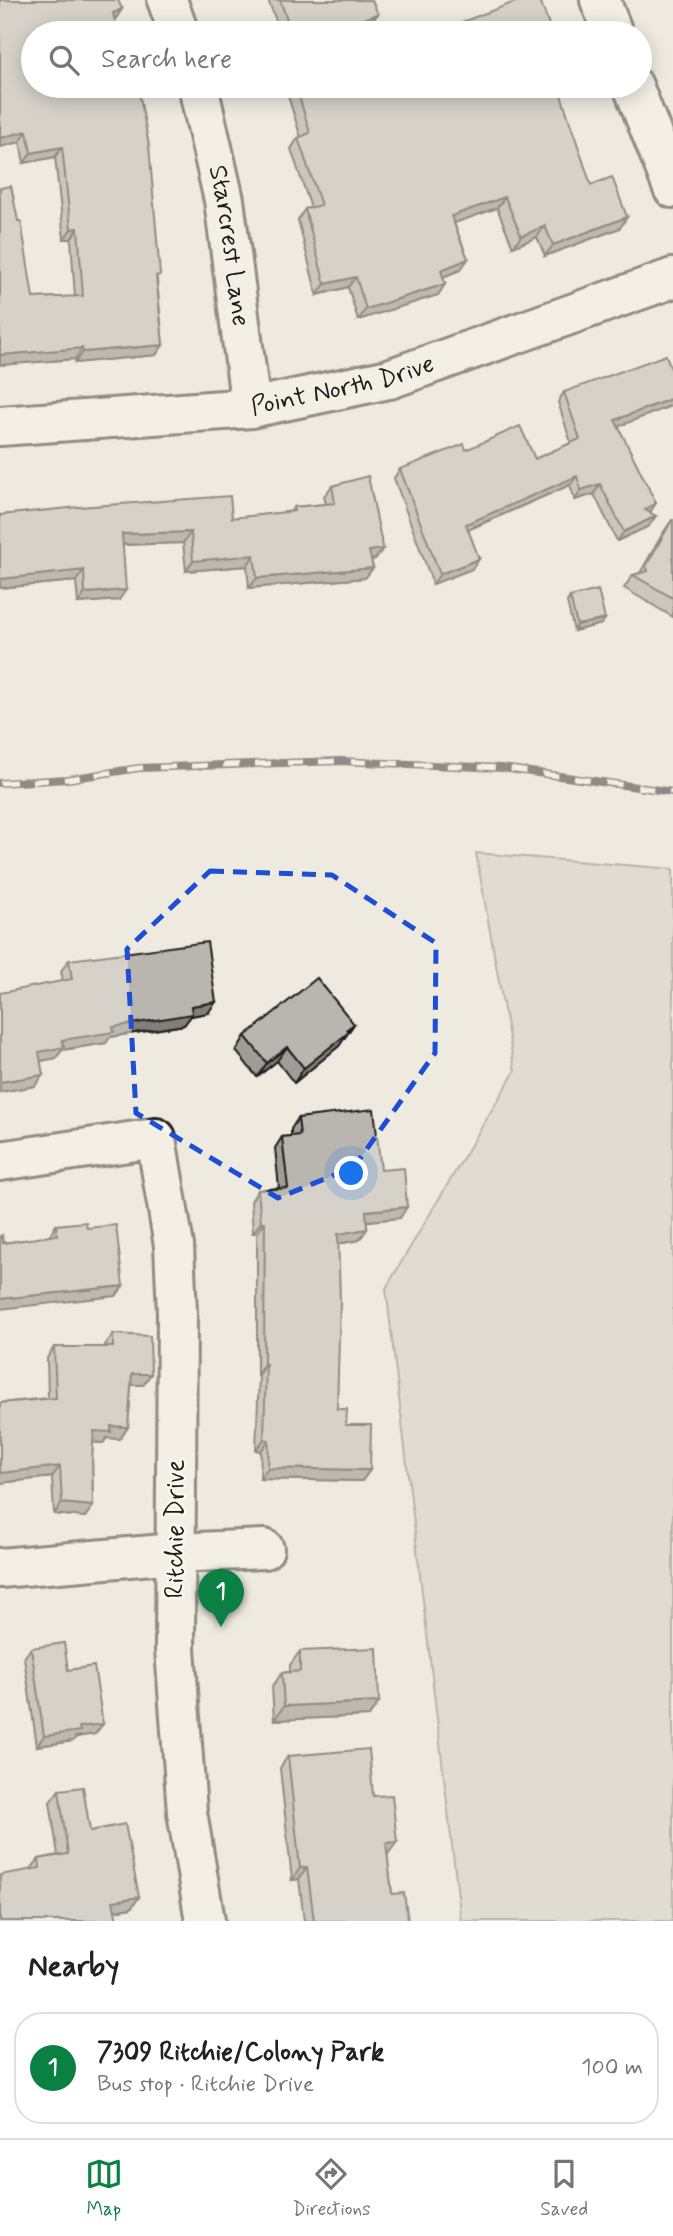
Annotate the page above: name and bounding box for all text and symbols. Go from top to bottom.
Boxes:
search box [21,21,652,98]
icon: search [45,41,83,79]
text: Search here [101,43,232,77]
street label: Starcrest Lane [200,162,257,328]
street label: Point North Drive [248,347,439,425]
your location [334,1156,368,1190]
street label: Ritchie Drive [159,1459,193,1599]
pin: 1 [198,1569,244,1627]
text: Nearby [28,1947,119,1986]
text: 7309 Ritchie/Colony Park [97,2036,384,2070]
text: 1 [48,2053,58,2083]
text: 100 m [581,2053,643,2083]
text: Bus stop · Ritchie Drive [97,2070,314,2100]
tab: Map [85,2155,123,2222]
tab: Directions [292,2155,371,2222]
tab: Saved [540,2155,588,2222]

